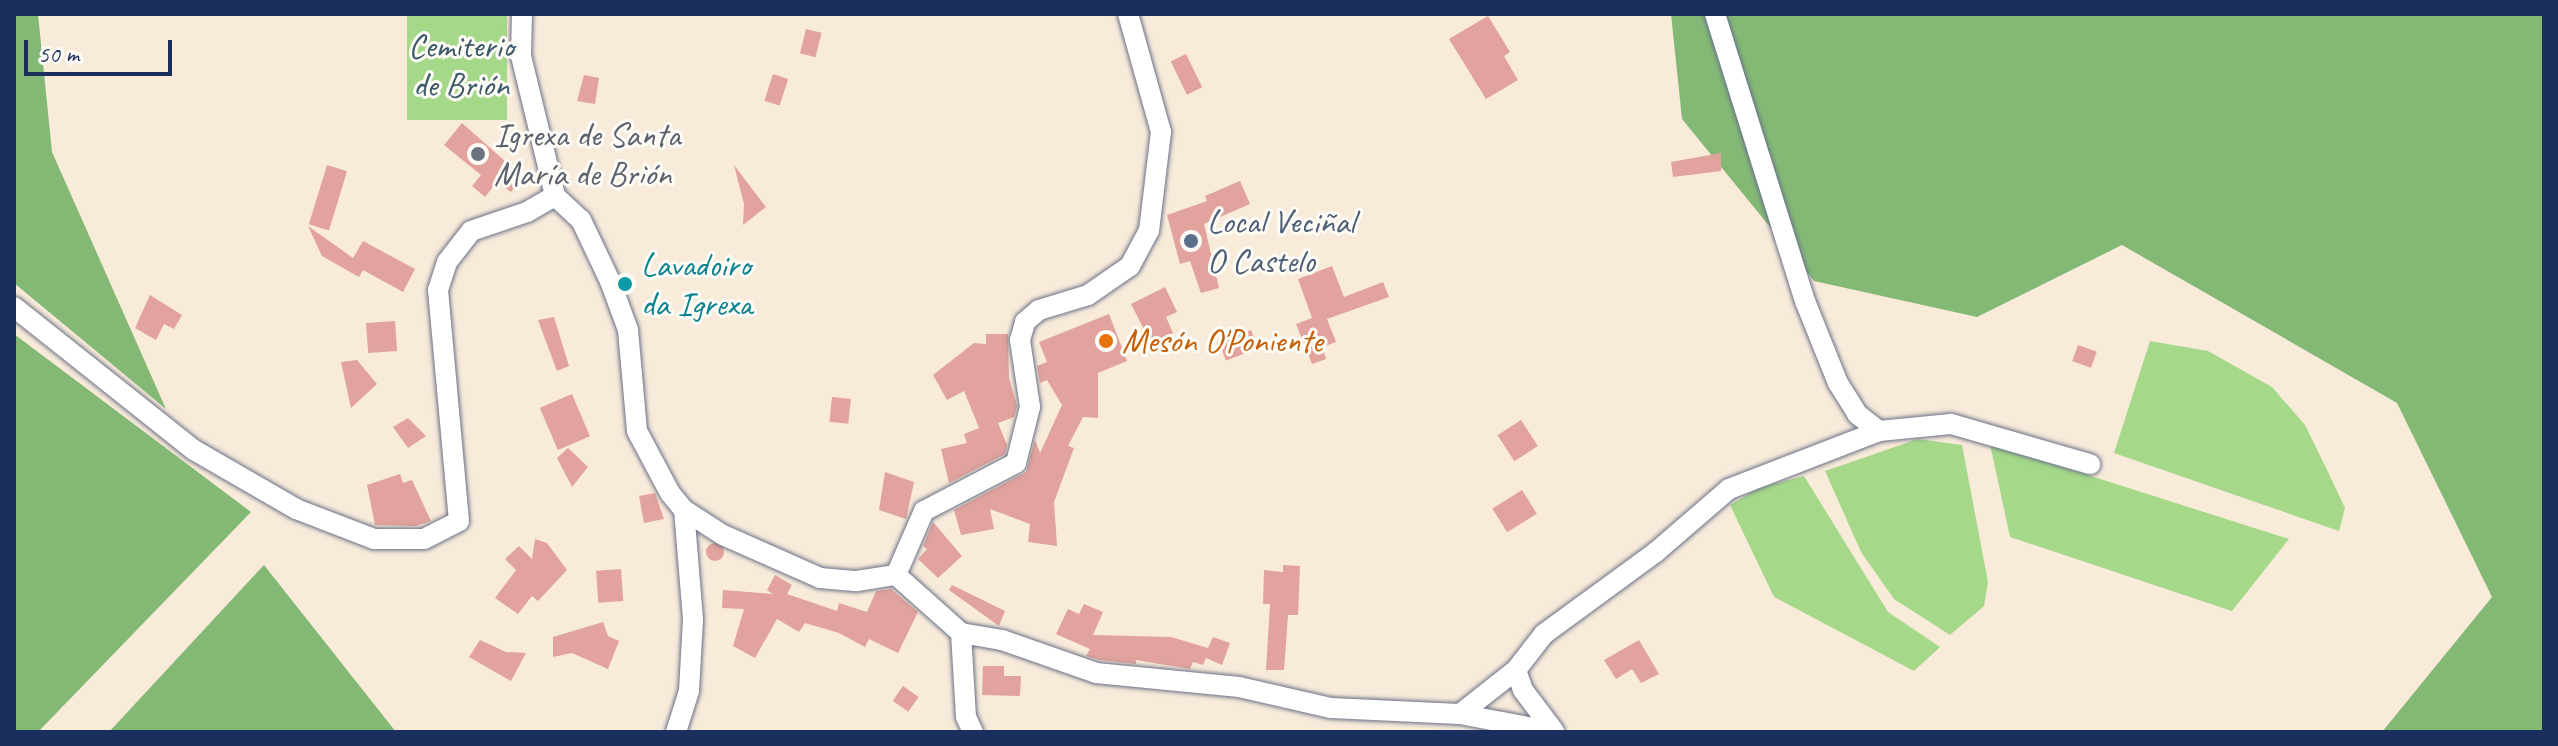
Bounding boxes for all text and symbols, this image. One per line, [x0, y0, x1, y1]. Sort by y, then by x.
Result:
scale bar [28, 24, 176, 74]
park label: Cemiterio de Brión [408, 25, 514, 104]
text: 50 m [38, 39, 79, 69]
place label: Igrexa de Santa María de Brión [494, 114, 680, 194]
marker: Igrexa de Santa María de Brión [469, 145, 487, 163]
place label: Local Veciñal O Castelo [1207, 201, 1354, 280]
marker: Local Veciñal O Castelo [1182, 232, 1200, 250]
place label: Lavadoiro da Igrexa [641, 244, 751, 324]
marker: Lavadoiro da Igrexa [616, 275, 634, 293]
place label: Mesón O'Poniente [1122, 321, 1323, 361]
marker: Mesón O'Poniente [1097, 332, 1115, 350]

